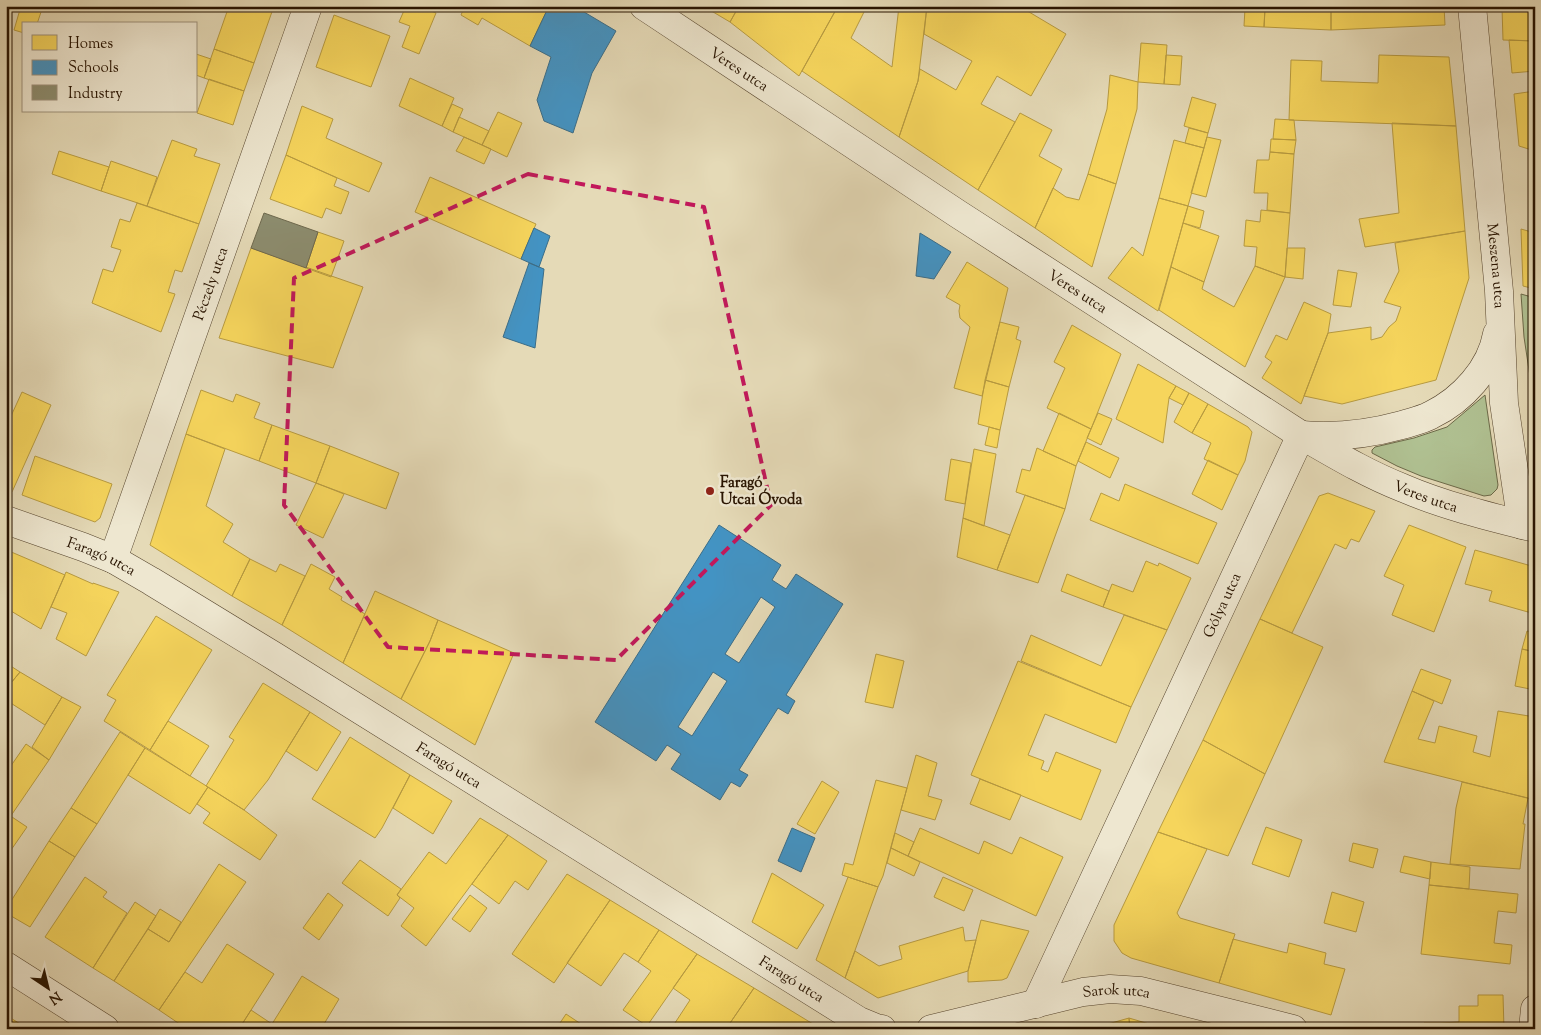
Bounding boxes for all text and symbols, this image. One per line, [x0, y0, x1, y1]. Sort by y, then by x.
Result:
legend [22, 22, 198, 112]
text: Homes [68, 34, 113, 55]
street label: Veres utca [705, 43, 772, 97]
text: Schools [68, 58, 119, 79]
text: Industry [68, 84, 123, 105]
street label: Meszena utca [1481, 222, 1509, 309]
street label: Péczely utca [189, 245, 234, 324]
street label: Veres utca [1043, 265, 1111, 319]
place label: Faragó Utcai Óvoda [720, 473, 802, 511]
street label: Veres utca [1390, 476, 1460, 519]
marker: Faragó Utcai Óvoda [704, 485, 716, 497]
street label: Faragó utca [64, 533, 139, 582]
street label: Gólya utca [1199, 570, 1247, 642]
street label: Faragó utca [411, 738, 485, 795]
street label: Faragó utca [754, 952, 828, 1009]
north arrow [22, 962, 72, 1012]
street label: Sarok utca [1081, 980, 1152, 1005]
text: N [44, 986, 65, 1008]

